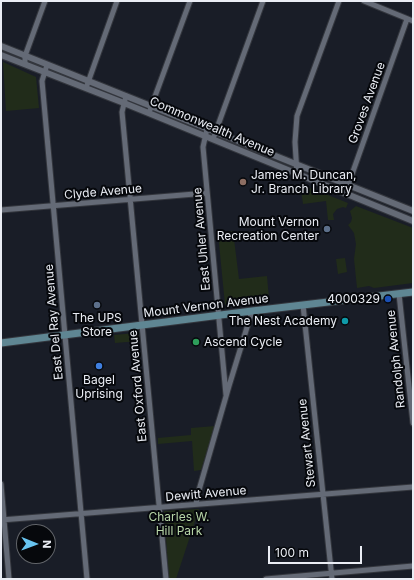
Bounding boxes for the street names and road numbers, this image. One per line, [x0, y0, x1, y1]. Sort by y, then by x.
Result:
street label: Groves Avenue [346, 60, 388, 146]
street label: Commonwealth Avenue [147, 94, 277, 160]
street label: Clyde Avenue [63, 181, 143, 203]
street label: East Uhler Avenue [190, 187, 214, 291]
street label: East Del Ray Avenue [42, 264, 66, 380]
street label: Mount Vernon Avenue [143, 291, 269, 321]
street label: Randolph Avenue [384, 309, 408, 409]
street label: East Oxford Avenue [126, 330, 150, 442]
street label: Stewart Avenue [295, 398, 319, 488]
street label: Dewitt Avenue [165, 483, 247, 505]

